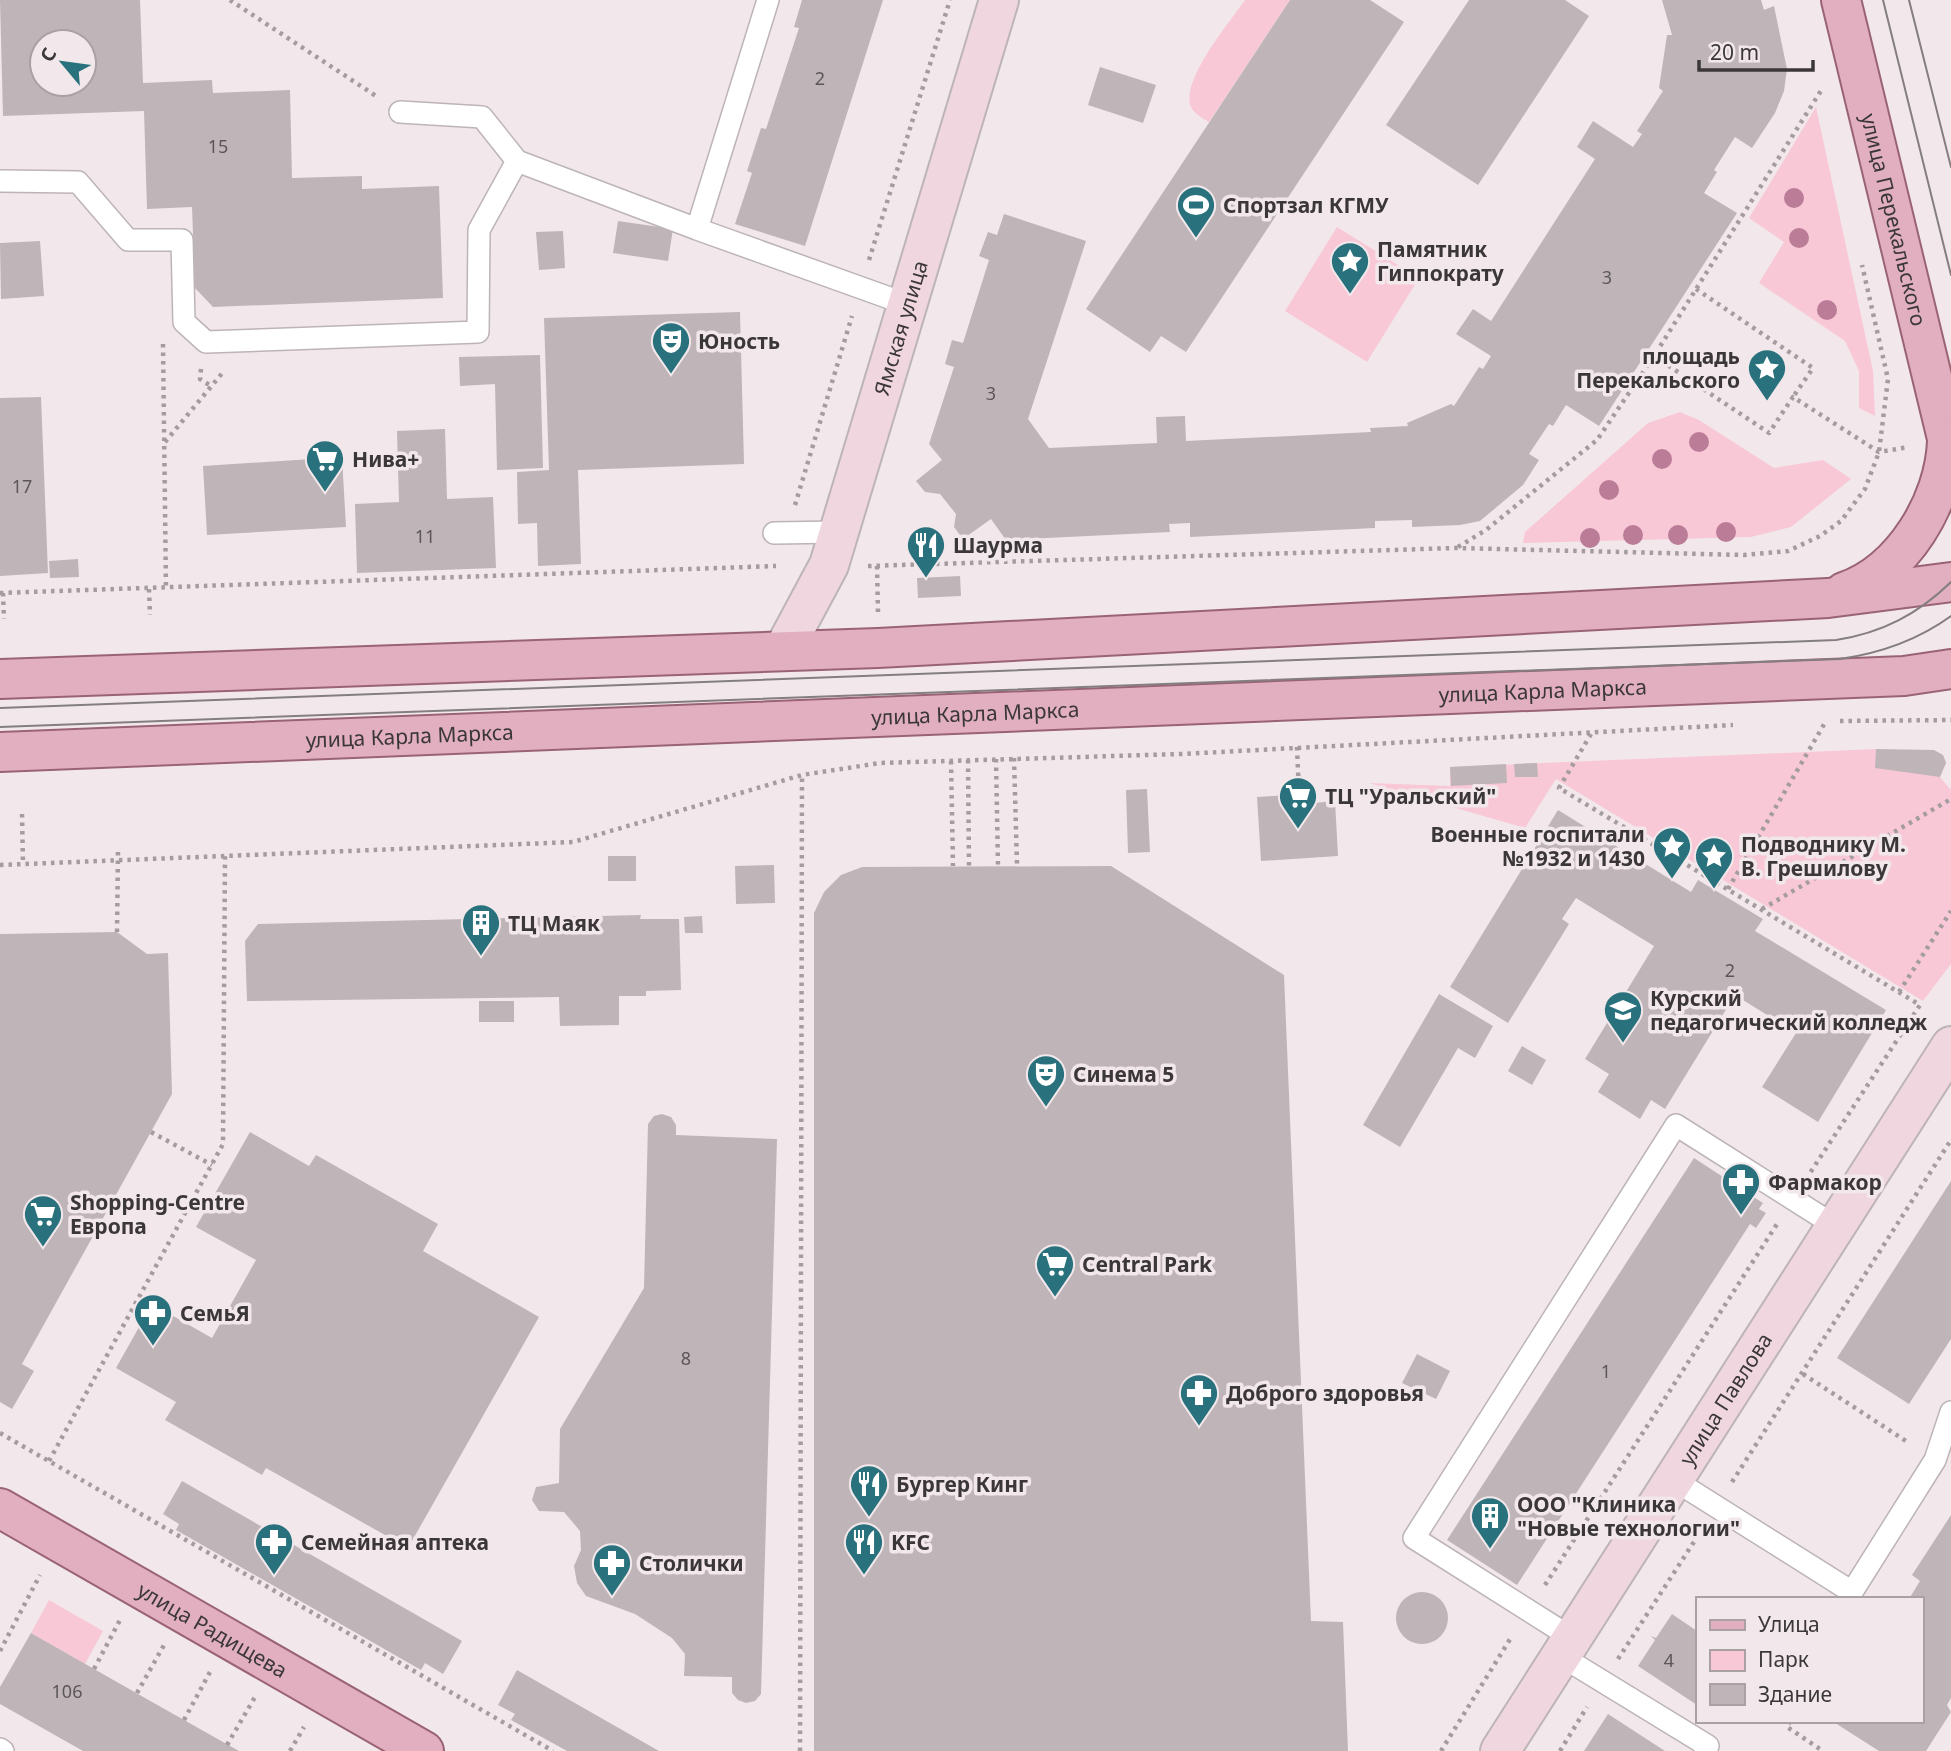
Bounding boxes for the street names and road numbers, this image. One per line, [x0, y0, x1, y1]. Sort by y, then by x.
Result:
street label: улица Перекальского [1855, 111, 1933, 329]
street label: Ямская улица [867, 257, 934, 399]
street label: улица Карла Маркса [1438, 672, 1647, 709]
street label: улица Карла Маркса [871, 695, 1080, 731]
street label: улица Карла Маркса [305, 718, 514, 754]
street label: улица Павлова [1672, 1327, 1778, 1471]
street label: улица Радищева [132, 1576, 293, 1684]

